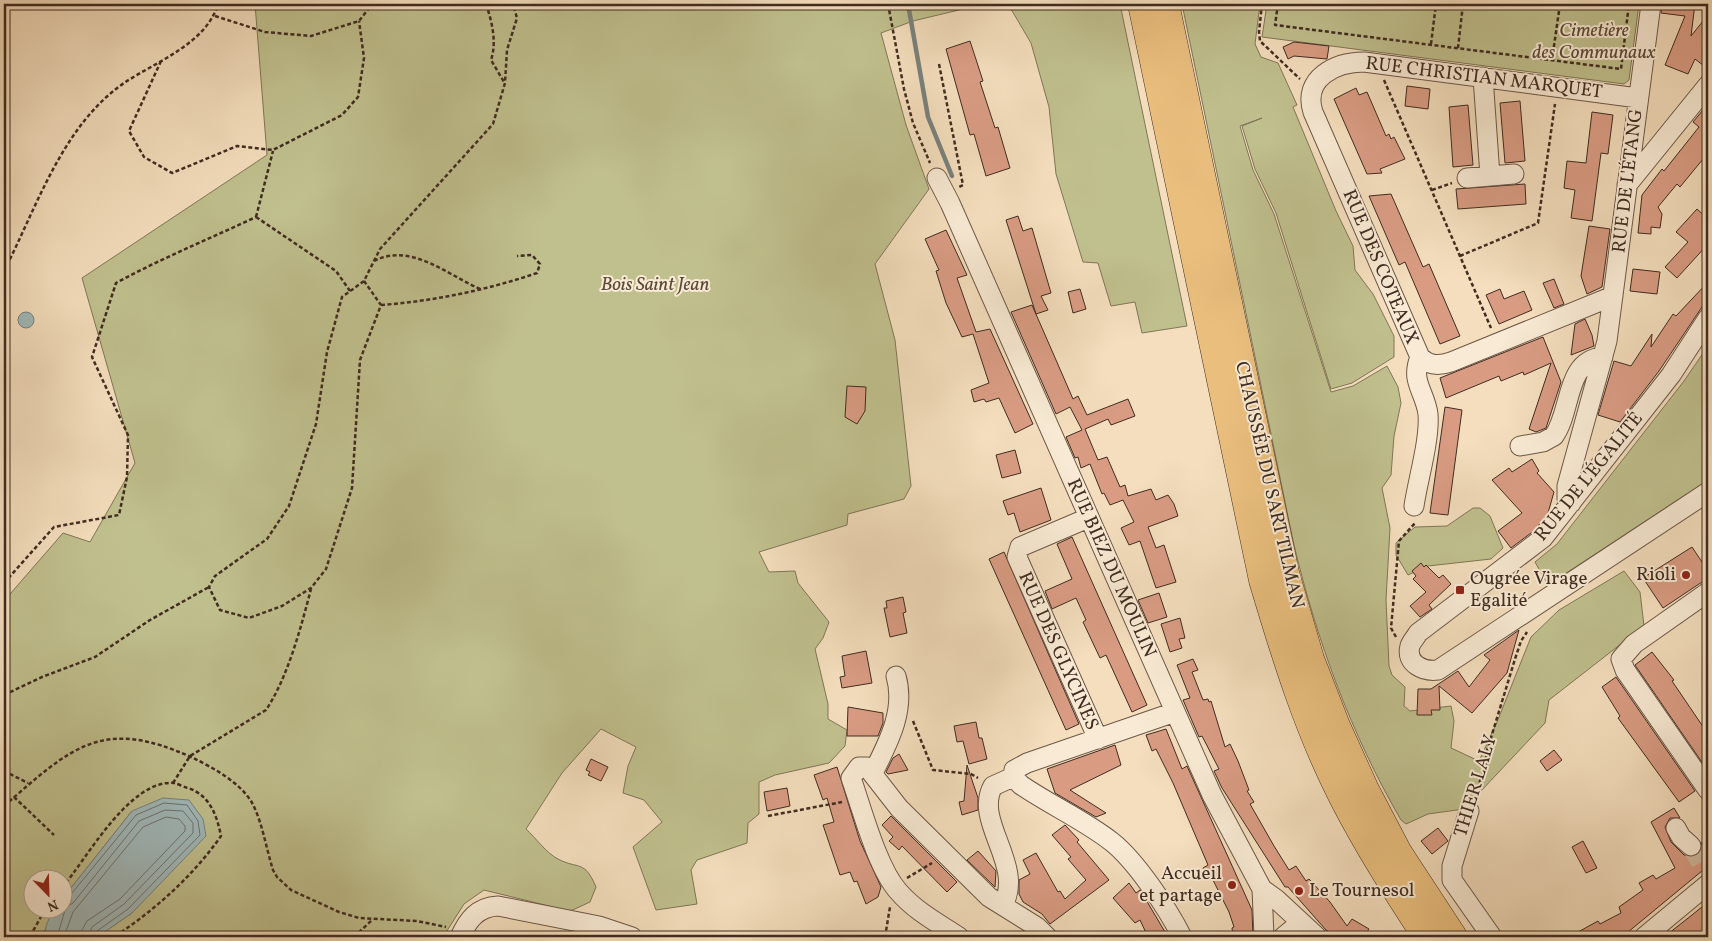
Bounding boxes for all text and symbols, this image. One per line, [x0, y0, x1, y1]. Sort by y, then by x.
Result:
park label: Cimetière des Communaux [1532, 18, 1656, 66]
street label: RUE CHRISTIAN MARQUET [1364, 51, 1604, 105]
street label: RUE DE L'ÉTANG [1606, 108, 1650, 254]
street label: RUE DES COTEAUX [1336, 185, 1424, 349]
park label: Bois Saint Jean [601, 272, 709, 298]
street label: CHAUSSÉE DU SART TILMAN [1228, 359, 1310, 611]
street label: RUE DE L'ÉGALITÉ [1529, 407, 1649, 547]
street label: RUE BIEZ DU MOULIN [1060, 474, 1162, 662]
place label: Rioli [1636, 562, 1676, 588]
place label: Ougrée Virage Egalité [1470, 566, 1587, 614]
street label: RUE DES GLYCINES [1011, 568, 1105, 734]
marker: Rioli [1680, 569, 1692, 581]
marker: Ougrée Virage Egalité [1454, 584, 1466, 596]
street label: THIER LALY [1448, 732, 1504, 840]
place label: Accueil et partage [1139, 861, 1222, 909]
north arrow [22, 868, 72, 918]
place label: Le Tournesol [1309, 878, 1415, 904]
marker: Accueil et partage [1226, 879, 1238, 891]
marker: Le Tournesol [1293, 885, 1305, 897]
text: N [44, 894, 61, 915]

